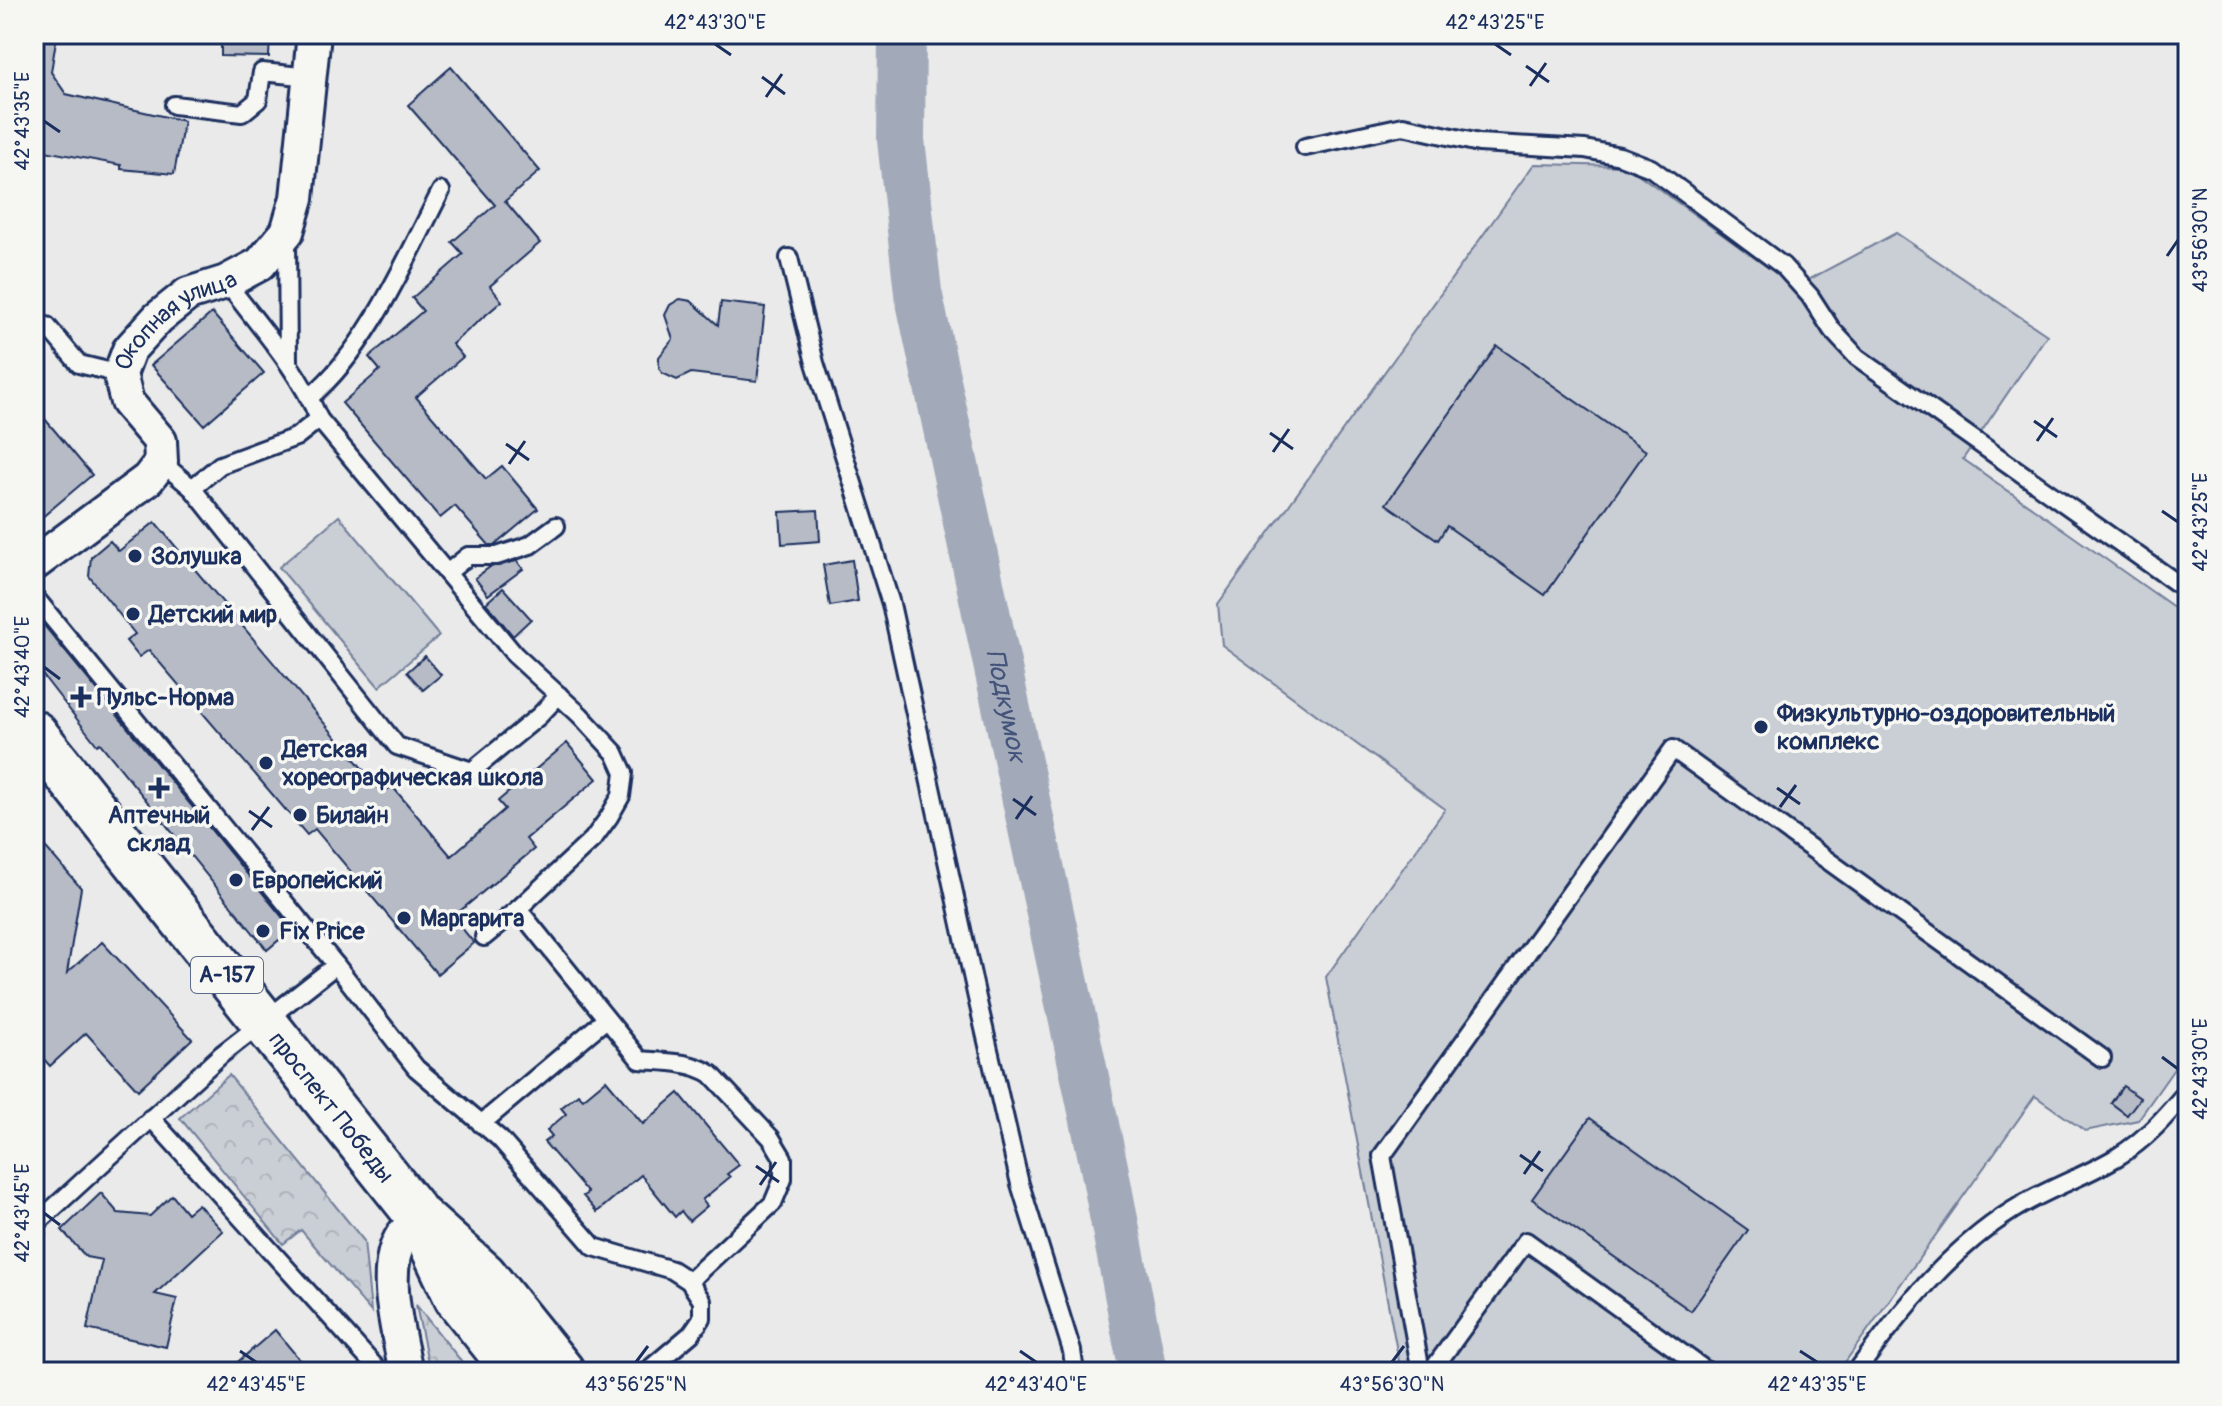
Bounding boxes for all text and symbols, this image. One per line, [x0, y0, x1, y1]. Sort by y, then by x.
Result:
text: 42°43'30"E [664, 10, 766, 35]
text: 42°43'25"E [1446, 10, 1544, 35]
text: 42°43'35"E [10, 72, 35, 170]
text: 43°56'30"N [2188, 188, 2213, 292]
street label: Окопная улица [108, 264, 242, 374]
text: 42°43'25"E [2188, 473, 2213, 571]
place label: Золушка [151, 542, 242, 571]
marker: Золушка [126, 547, 144, 565]
place label: Детский мир [147, 600, 277, 629]
marker: Детский мир [124, 605, 142, 623]
text: 42°43'40"E [10, 616, 35, 718]
water label: Подкумок [978, 647, 1034, 768]
place label: Пульс-Норма [97, 683, 234, 712]
marker: Пульс-Норма [72, 688, 90, 706]
place label: Физкультурно-оздоровительный комплекс [1776, 699, 2115, 756]
marker: Физкультурно-оздоровительный комплекс [1752, 718, 1770, 736]
place label: Детская хореографическая школа [280, 735, 543, 792]
marker: Детская хореографическая школа [257, 754, 275, 772]
marker: Аптечный склад [150, 779, 168, 797]
place label: Аптечный склад [108, 801, 210, 858]
place label: Билайн [316, 801, 388, 830]
marker: Билайн [291, 806, 309, 824]
place label: Европейский [252, 866, 383, 895]
marker: Европейский [227, 871, 245, 889]
place label: Маргарита [420, 904, 524, 933]
marker: Маргарита [395, 909, 413, 927]
place label: Fix Price [279, 917, 366, 946]
marker: Fix Price [254, 922, 272, 940]
road number: А-157 [191, 957, 263, 993]
text: 42°43'30"E [2188, 1018, 2213, 1120]
street label: проспект Победы [263, 1026, 401, 1189]
text: 42°43'45"E [10, 1163, 35, 1263]
text: 42°43'45"E [206, 1372, 306, 1397]
text: 43°56'25"N [585, 1372, 687, 1397]
text: 42°43'40"E [985, 1372, 1087, 1397]
text: 43°56'30"N [1340, 1372, 1444, 1397]
text: 42°43'35"E [1768, 1372, 1866, 1397]

